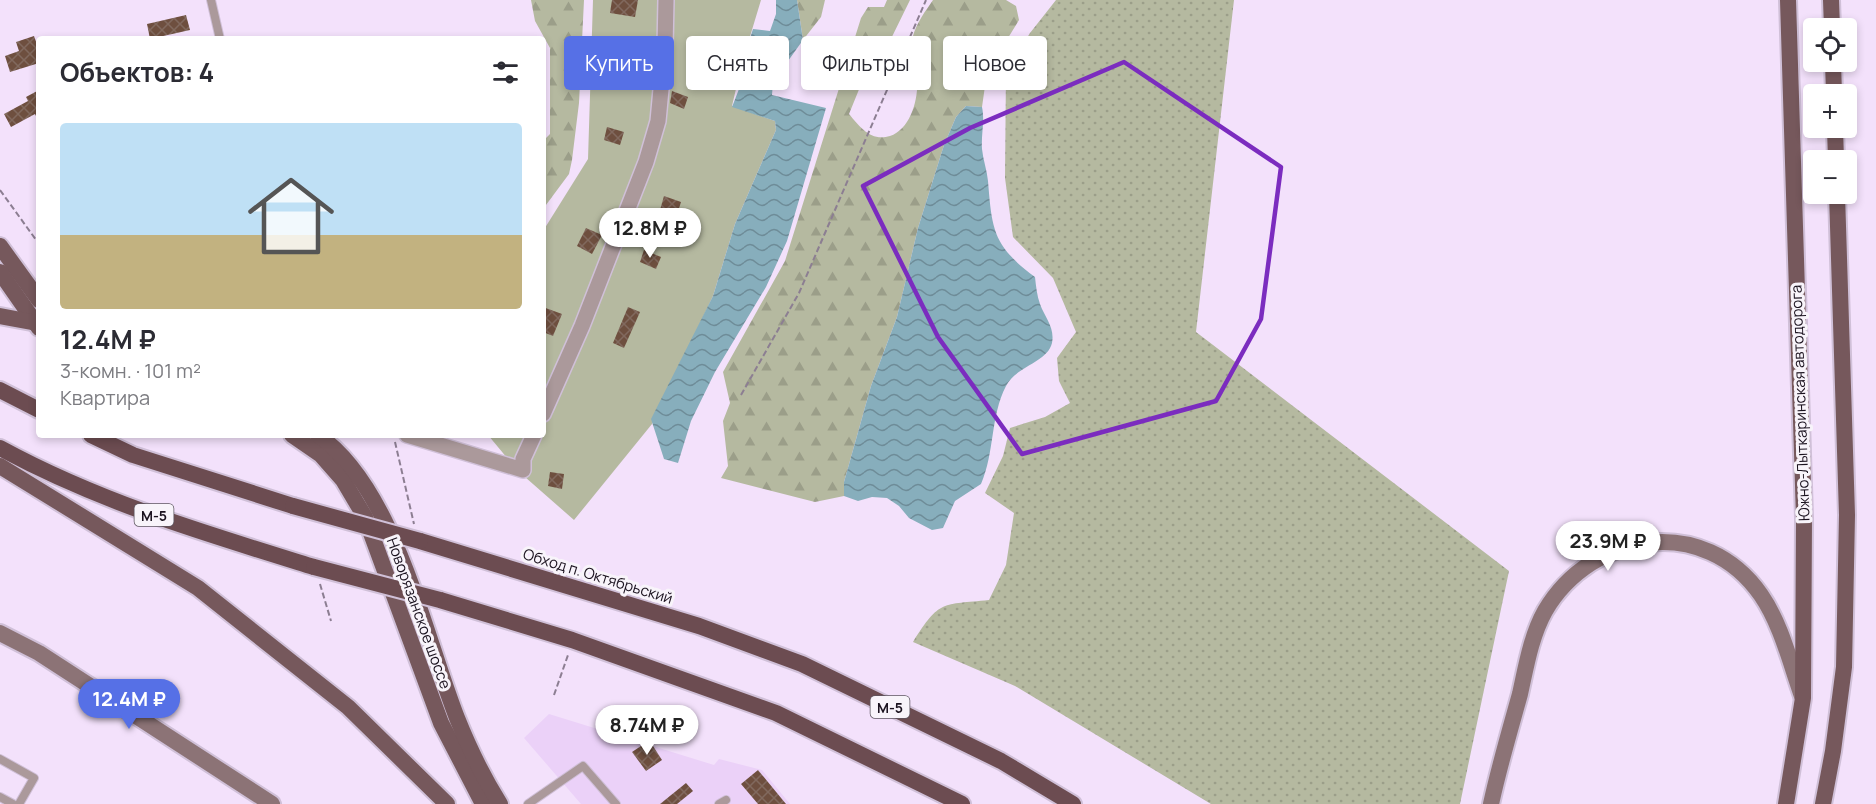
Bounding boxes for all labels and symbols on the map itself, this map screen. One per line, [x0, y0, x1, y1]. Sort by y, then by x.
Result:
pin: 12.8M ₽ [595, 208, 705, 259]
street label: Южно-Лыткаринская автодорога [1785, 284, 1815, 522]
road number: М-5 [134, 504, 174, 526]
pin: 23.9M ₽ [1553, 521, 1663, 572]
street label: Новорязанское шоссе [382, 534, 456, 692]
street label: Обход п. Октябрьский [521, 543, 675, 609]
pin: 12.4M ₽ [74, 679, 184, 730]
road number: М-5 [870, 696, 910, 718]
pin: 8.74M ₽ [592, 705, 702, 756]

